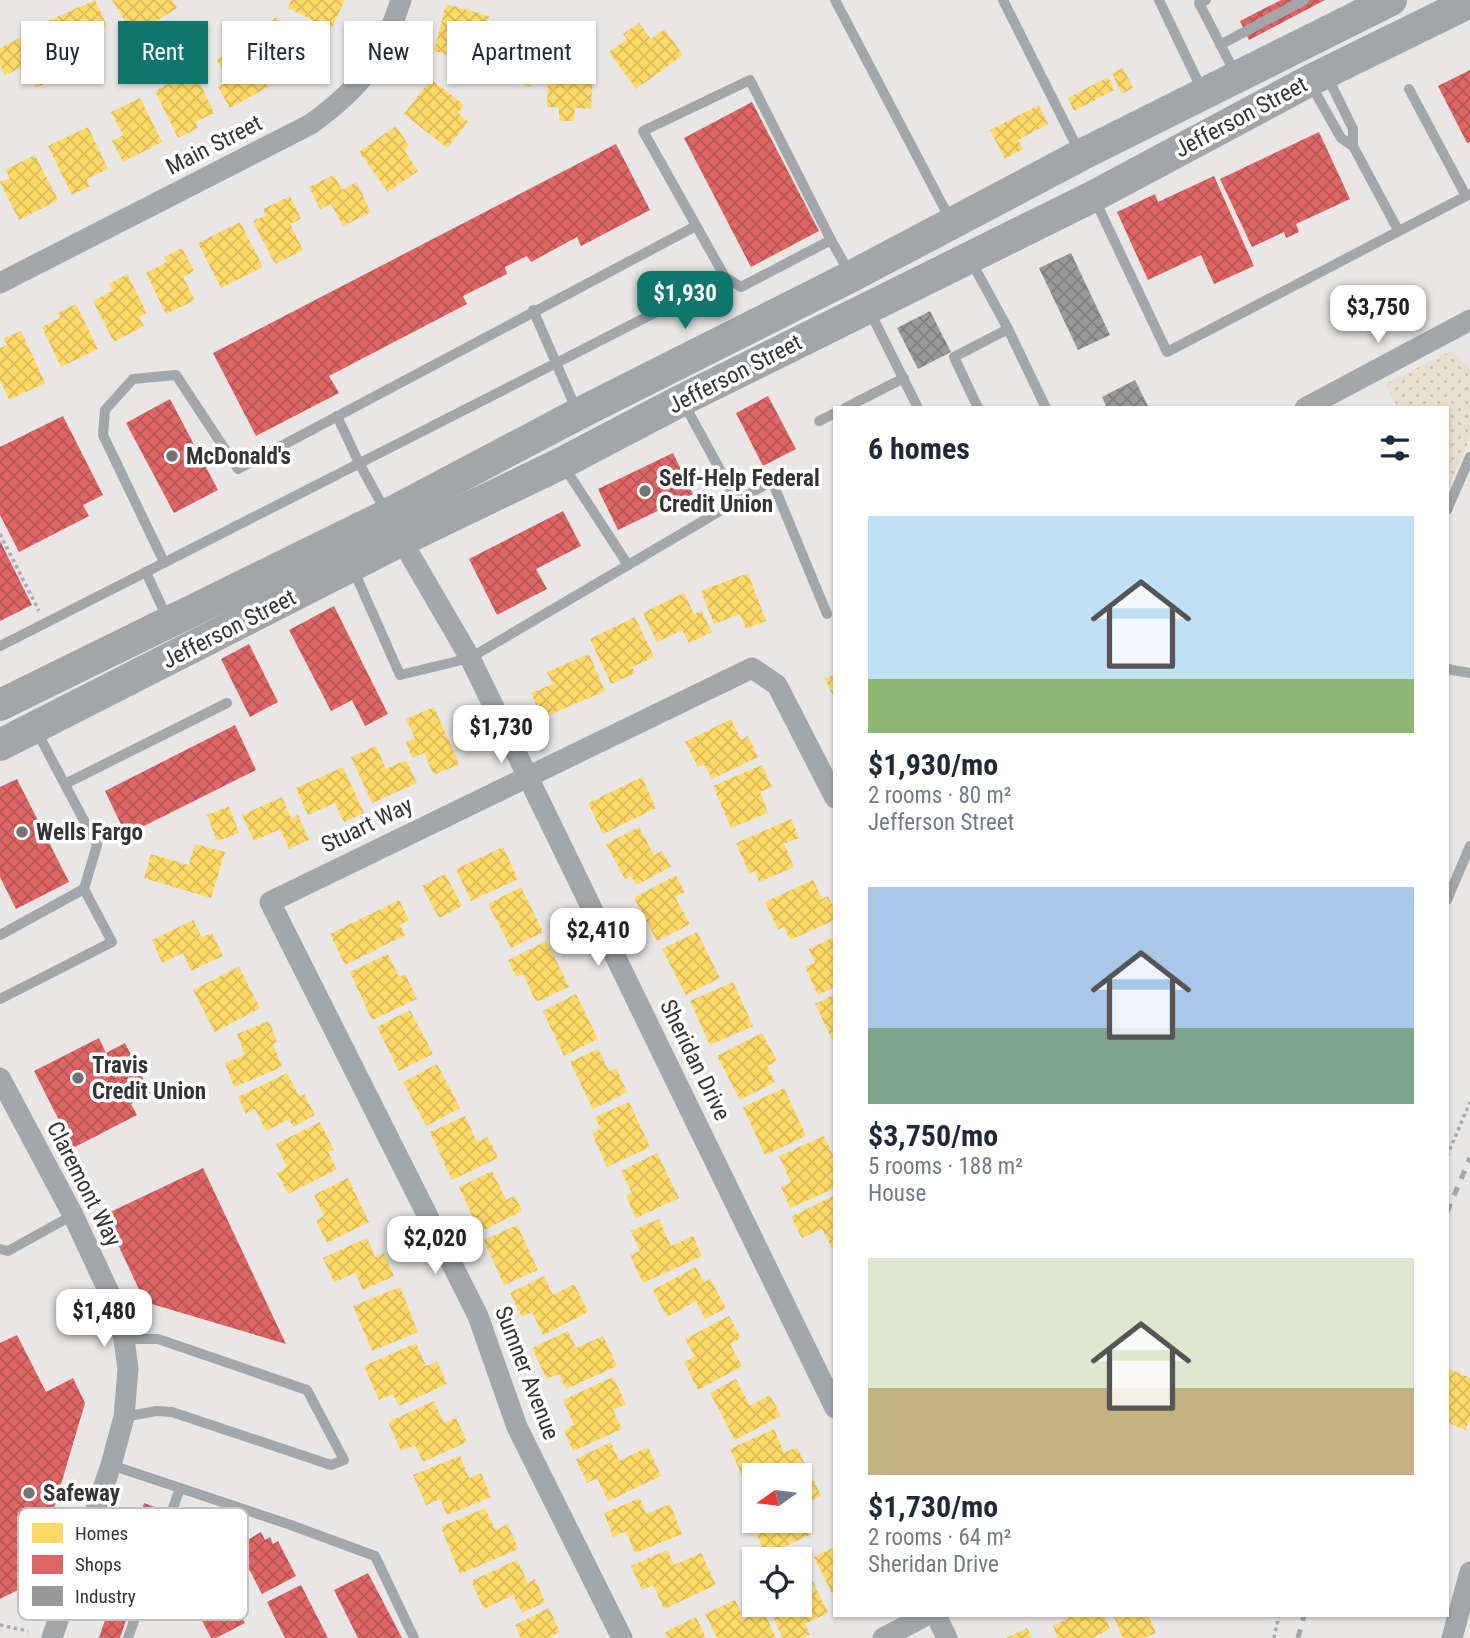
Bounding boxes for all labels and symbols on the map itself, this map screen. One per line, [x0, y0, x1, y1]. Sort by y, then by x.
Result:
street label: Jefferson Street [1170, 71, 1312, 163]
street label: Main Street [162, 109, 266, 181]
pin: $1,930 [628, 272, 742, 331]
pin: $3,750 [1321, 286, 1435, 345]
street label: Jefferson Street [664, 329, 806, 419]
place label: McDonald's [186, 443, 291, 470]
marker: McDonald's [164, 448, 180, 464]
place label: Self-Help Federal Credit Union [659, 465, 820, 518]
marker: Self-Help Federal Credit Union [637, 483, 653, 499]
street label: Jefferson Street [158, 584, 300, 674]
pin: $1,730 [444, 706, 558, 765]
street label: Stuart Way [317, 791, 417, 859]
place label: Wells Fargo [36, 819, 143, 846]
marker: Wells Fargo [14, 824, 30, 840]
pin: $2,410 [541, 908, 655, 968]
street label: Sheridan Drive [654, 995, 736, 1125]
place label: Travis Credit Union [92, 1052, 206, 1105]
marker: Travis Credit Union [70, 1070, 86, 1086]
street label: Claremont Way [41, 1117, 127, 1251]
pin: $2,020 [378, 1216, 492, 1276]
pin: $1,480 [47, 1290, 161, 1349]
street label: Sumner Avenue [489, 1302, 565, 1444]
north arrow [742, 1463, 812, 1533]
place label: Safeway [43, 1480, 121, 1507]
marker: Safeway [21, 1485, 37, 1501]
legend [18, 1508, 248, 1620]
text: Homes [75, 1522, 128, 1545]
text: Shops [75, 1553, 122, 1576]
text: Industry [75, 1585, 136, 1608]

